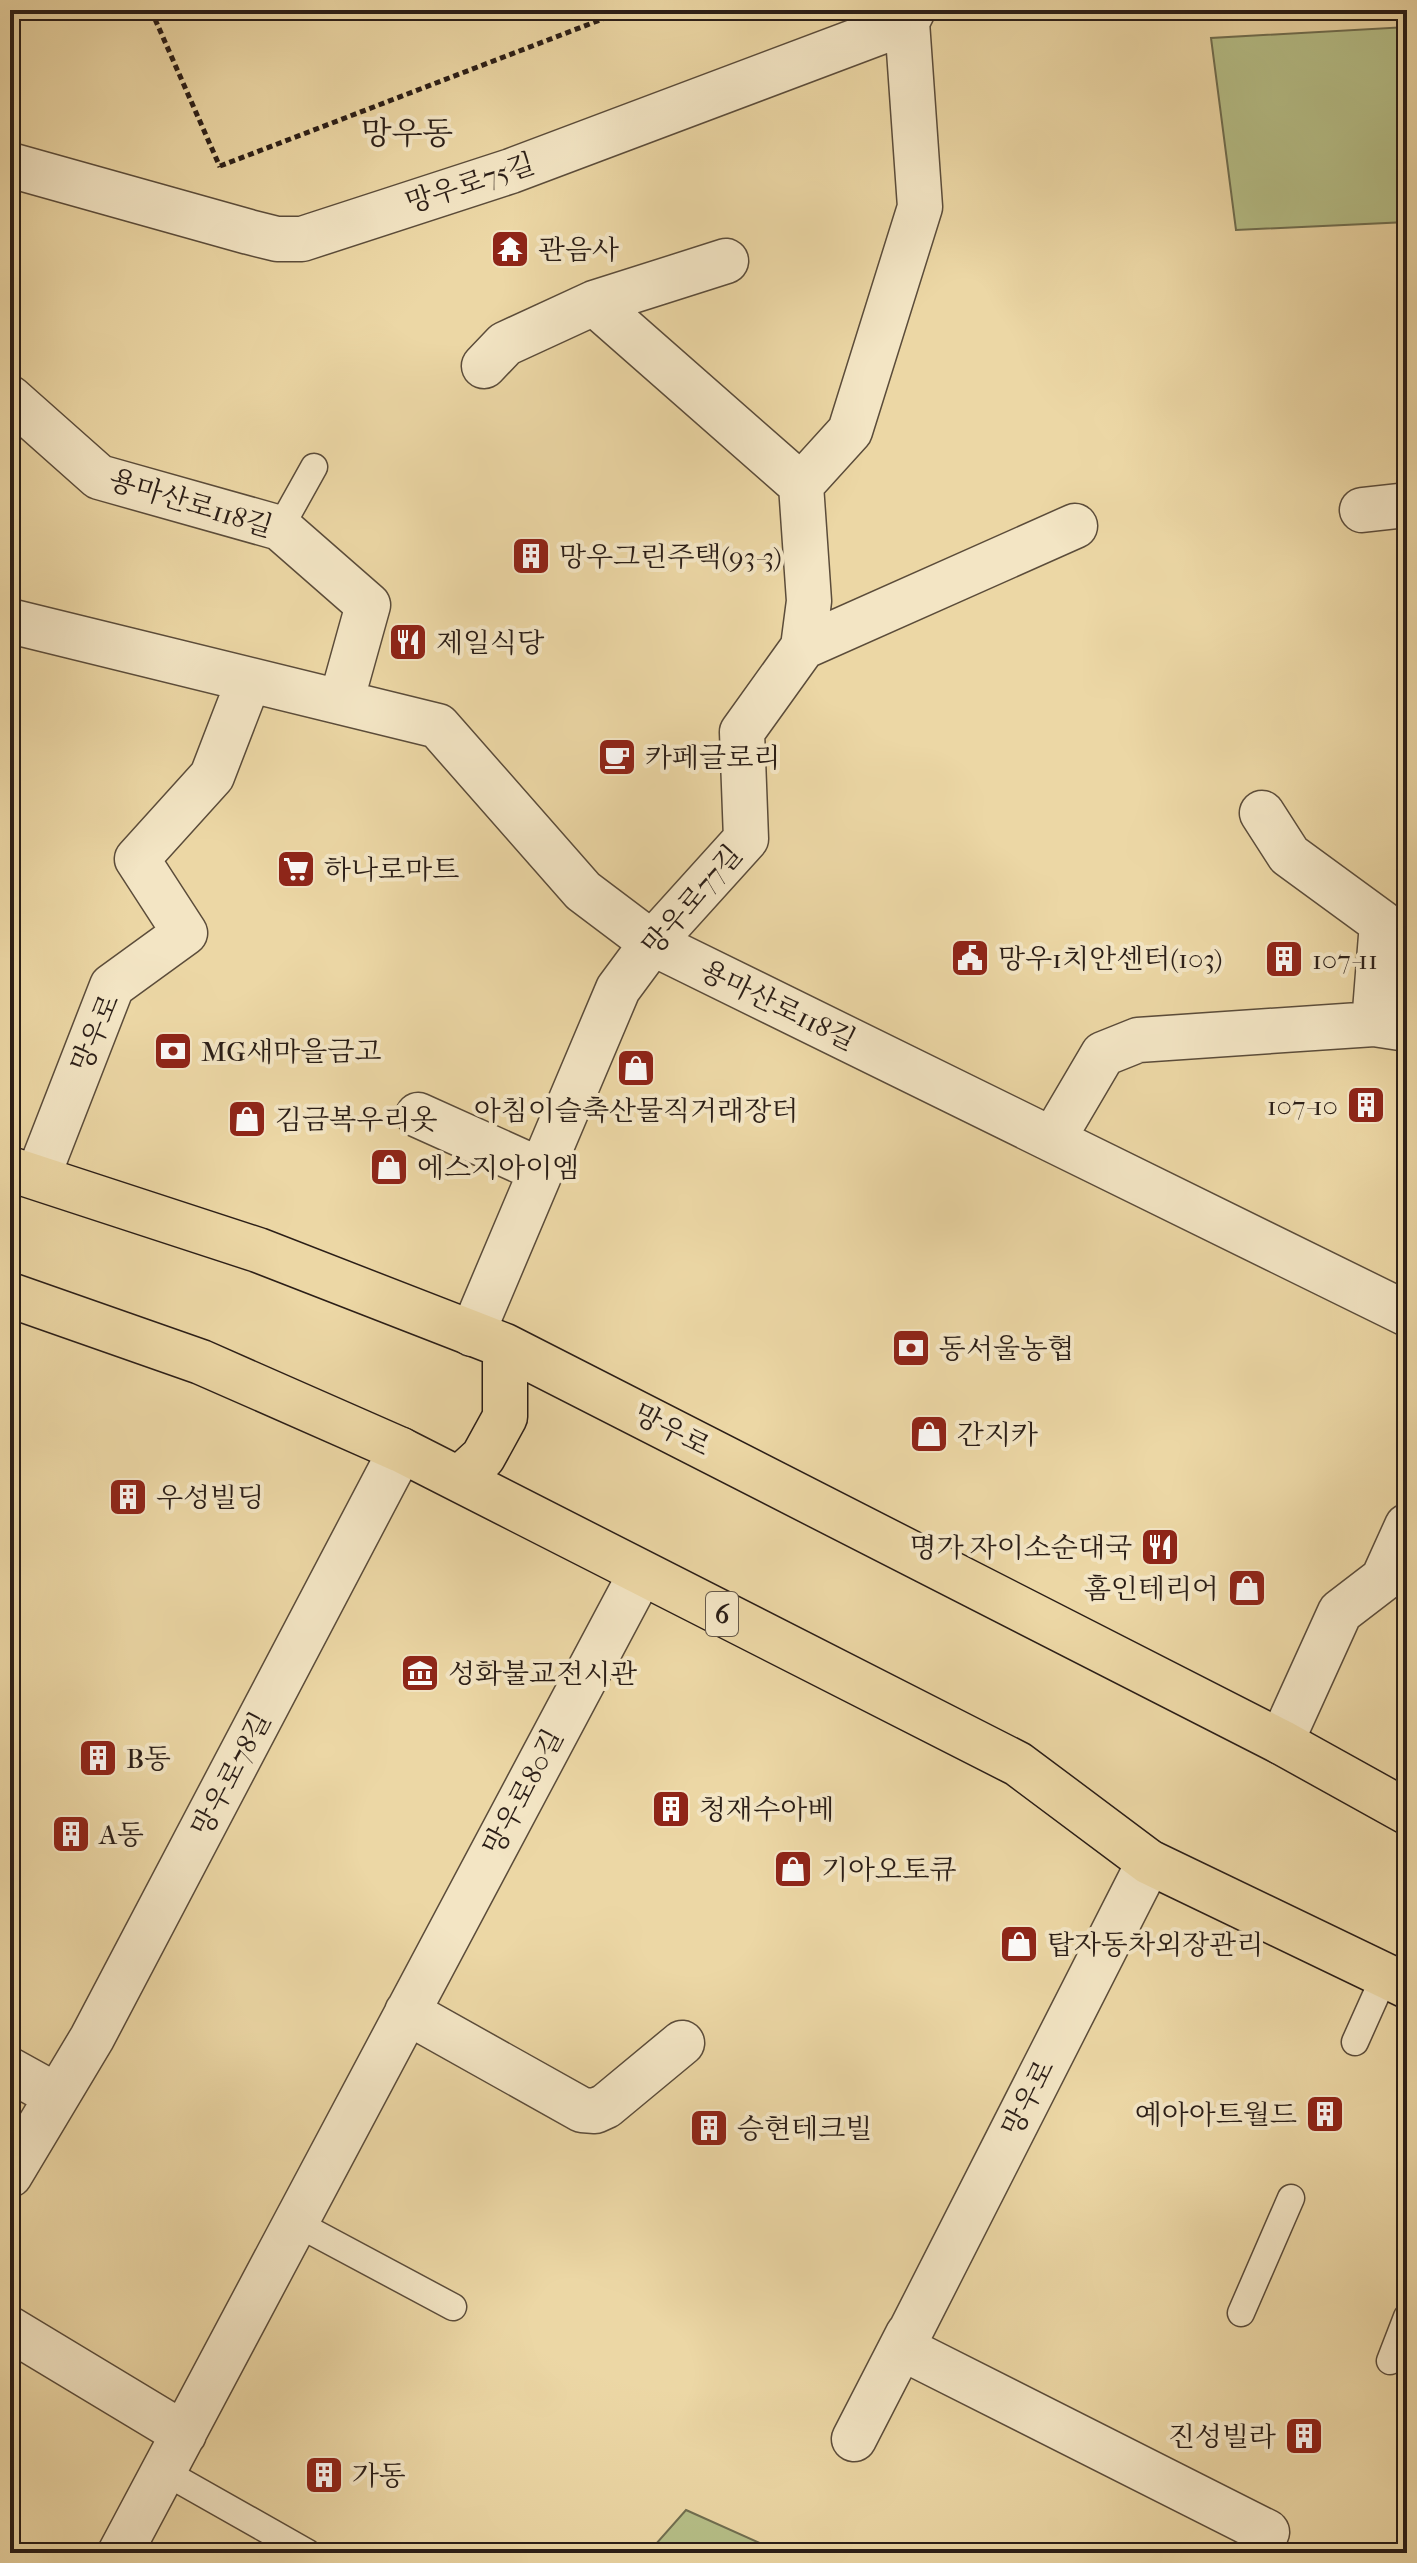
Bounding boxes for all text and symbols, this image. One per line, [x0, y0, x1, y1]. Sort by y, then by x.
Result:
district label: 망우동 [361, 115, 453, 152]
street label: 망우로75길 [401, 147, 539, 219]
temple icon: 관음사 [489, 228, 531, 270]
place label: 관음사 [538, 233, 619, 266]
street label: 용마산로118길 [105, 462, 277, 544]
building icon: 망우그린주택(93-3) [510, 535, 552, 577]
place label: 망우그린주택(93-3) [559, 540, 782, 573]
restaurant icon: 제일식당 [387, 621, 429, 663]
place label: 제일식당 [436, 626, 544, 659]
cafe icon: 카페글로리 [596, 736, 638, 778]
place label: 카페글로리 [645, 741, 780, 774]
street label: 망우로77길 [635, 838, 749, 962]
supermarket icon: 하나로마트 [275, 848, 317, 890]
place label: 하나로마트 [324, 853, 459, 886]
public building icon: 망우1치안센터(103) [949, 937, 991, 979]
building icon: 107-11 [1263, 938, 1305, 980]
place label: 망우1치안센터(103) [998, 942, 1223, 975]
place label: 107-11 [1312, 943, 1378, 976]
street label: 용마산로118길 [695, 953, 861, 1057]
street label: 망우로 [64, 989, 126, 1077]
bank icon: MG새마을금고 [152, 1030, 194, 1072]
place label: MG새마을금고 [201, 1035, 381, 1068]
shop icon: 아침이슬축산물직거래장터 [615, 1047, 657, 1089]
building icon: 107-10 [1345, 1084, 1387, 1126]
place label: 107-10 [1267, 1089, 1338, 1122]
place label: 아침이슬축산물직거래장터 [474, 1094, 798, 1127]
shop icon: 김금복우리옷 [226, 1098, 268, 1140]
place label: 김금복우리옷 [275, 1103, 437, 1136]
shop icon: 에스지아이엠 [368, 1146, 410, 1188]
place label: 에스지아이엠 [417, 1151, 579, 1184]
bank icon: 동서울농협 [890, 1327, 932, 1369]
place label: 동서울농협 [939, 1332, 1074, 1365]
street label: 망우로 [628, 1397, 716, 1463]
shop icon: 간지카 [908, 1413, 950, 1455]
place label: 간지카 [957, 1418, 1038, 1451]
building icon: 우성빌딩 [107, 1476, 149, 1518]
place label: 우성빌딩 [156, 1481, 264, 1514]
restaurant icon: 명가 자이소순대국 [1139, 1526, 1181, 1568]
place label: 명가 자이소순대국 [910, 1531, 1132, 1564]
shop icon: 홈인테리어 [1226, 1567, 1268, 1609]
place label: 홈인테리어 [1084, 1572, 1219, 1605]
road number: 6 [706, 1592, 738, 1636]
museum icon: 성화불교전시관 [399, 1652, 441, 1694]
place label: 성화불교전시관 [448, 1657, 637, 1690]
street label: 망우로78길 [185, 1706, 277, 1842]
street label: 망우로80길 [476, 1723, 570, 1861]
building icon: B동 [77, 1737, 119, 1779]
place label: B동 [126, 1742, 171, 1775]
building icon: 청재수아베 [650, 1788, 692, 1830]
place label: 청재수아베 [699, 1793, 834, 1826]
building icon: A동 [50, 1813, 92, 1855]
place label: A동 [98, 1818, 144, 1851]
shop icon: 기아오토큐 [772, 1848, 814, 1890]
place label: 기아오토큐 [821, 1853, 956, 1886]
shop icon: 탑자동차외장관리 [998, 1923, 1040, 1965]
place label: 탑자동차외장관리 [1047, 1928, 1263, 1961]
street label: 망우로 [995, 2054, 1061, 2142]
building icon: 예아아트월드 [1304, 2093, 1346, 2135]
place label: 예아아트월드 [1135, 2098, 1297, 2131]
building icon: 승현테크빌 [688, 2107, 730, 2149]
place label: 승현테크빌 [737, 2112, 872, 2145]
building icon: 진성빌라 [1283, 2415, 1325, 2457]
place label: 진성빌라 [1168, 2420, 1276, 2453]
building icon: 가동 [303, 2454, 345, 2496]
place label: 가동 [352, 2459, 406, 2492]

